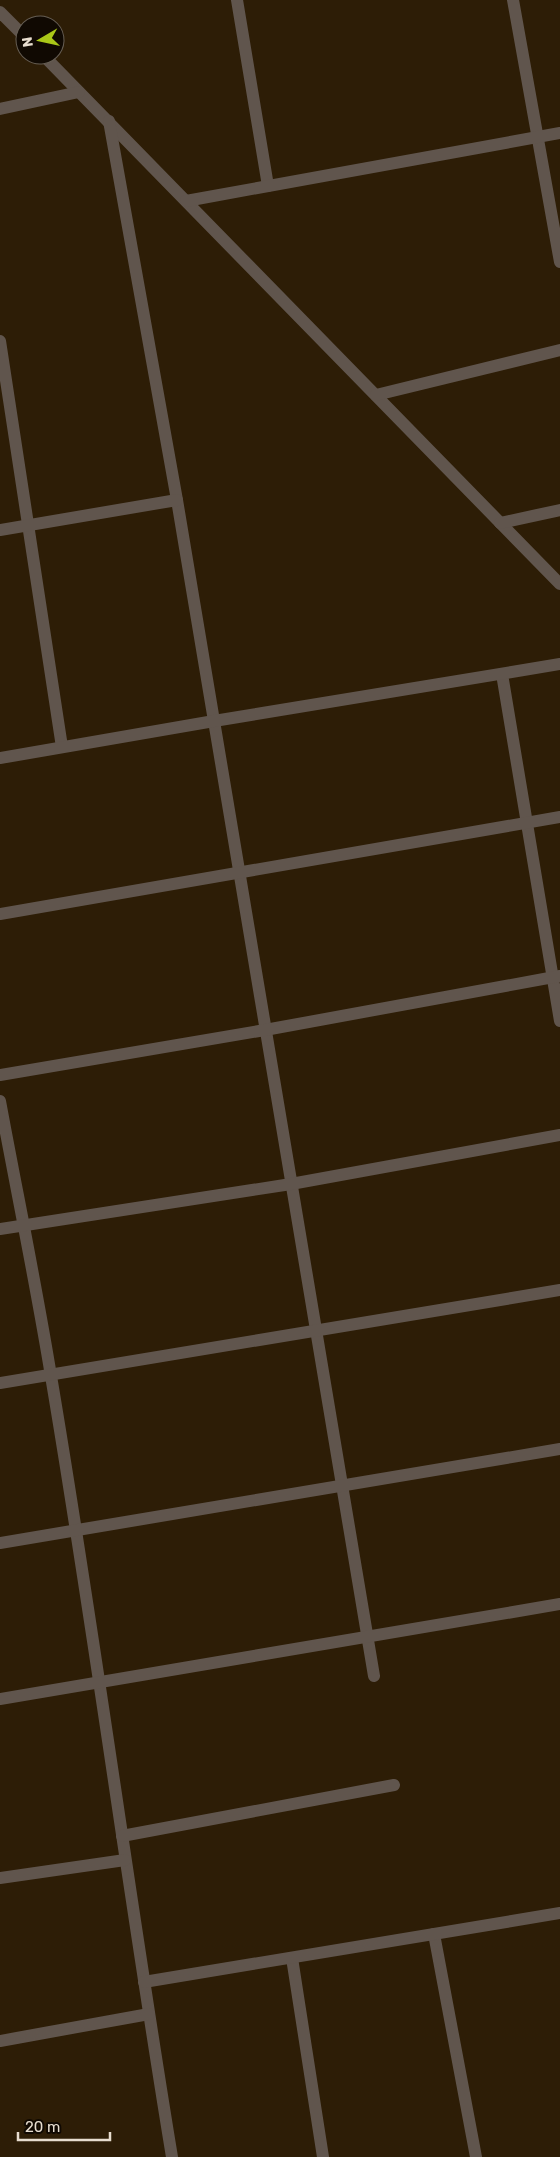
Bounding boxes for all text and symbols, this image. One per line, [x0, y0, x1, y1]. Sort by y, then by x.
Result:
north arrow [15, 15, 65, 65]
text: N [18, 36, 37, 48]
scale bar [18, 2110, 110, 2142]
text: 20 m [25, 2118, 60, 2136]

